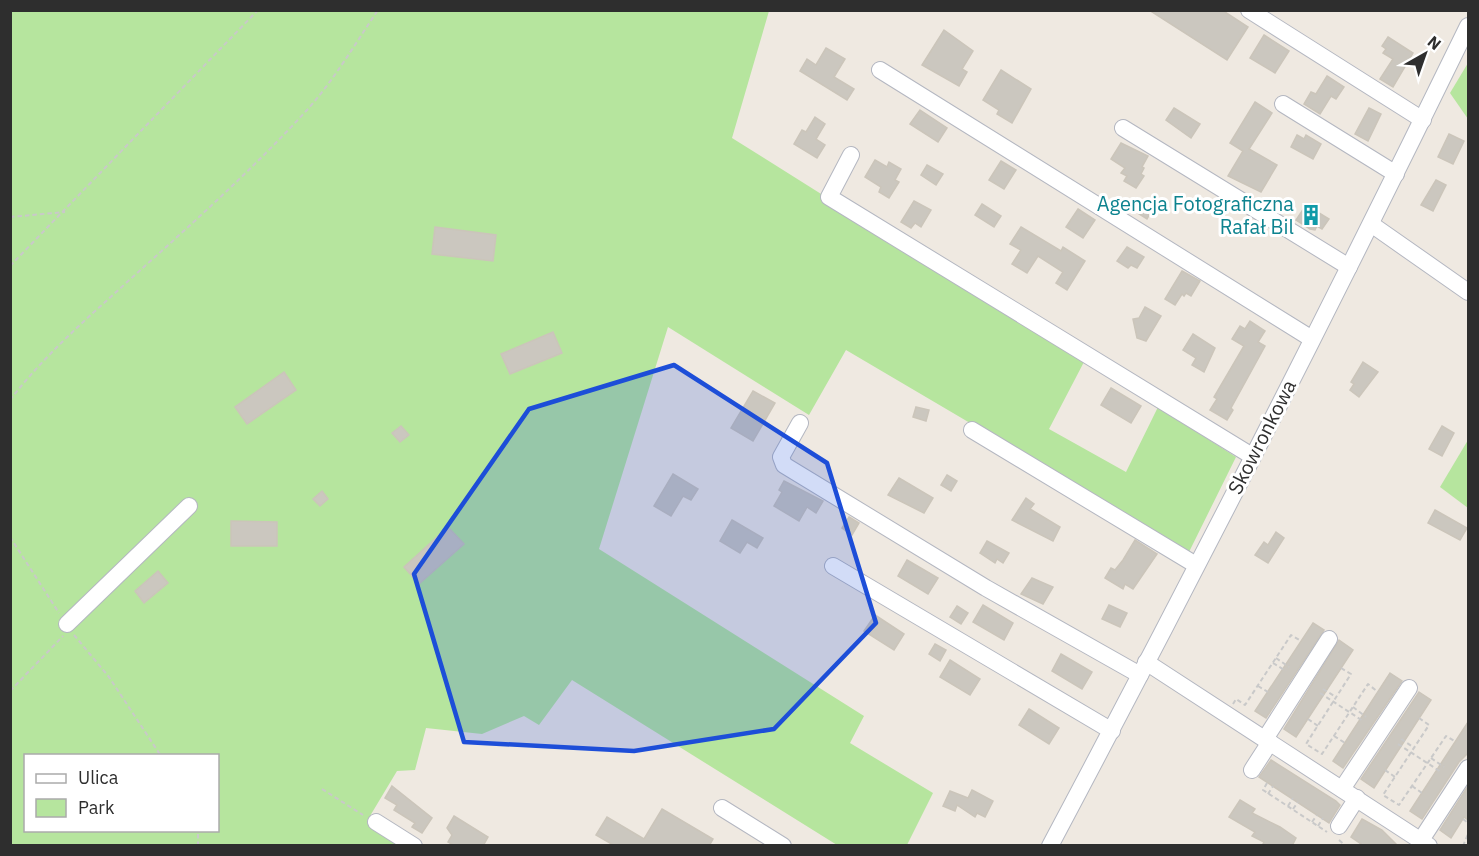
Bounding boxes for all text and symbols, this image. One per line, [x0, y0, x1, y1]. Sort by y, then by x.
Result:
north arrow [1395, 24, 1455, 84]
text: N [1424, 31, 1446, 54]
place label: Agencja Fotograficzna Rafał Bil [1097, 190, 1294, 240]
building icon: Agencja Fotograficzna Rafał Bil [1299, 203, 1323, 227]
street label: Skowronkowa [1221, 375, 1302, 499]
legend [24, 754, 219, 832]
text: Ulica [78, 766, 119, 789]
text: Park [78, 796, 115, 819]

